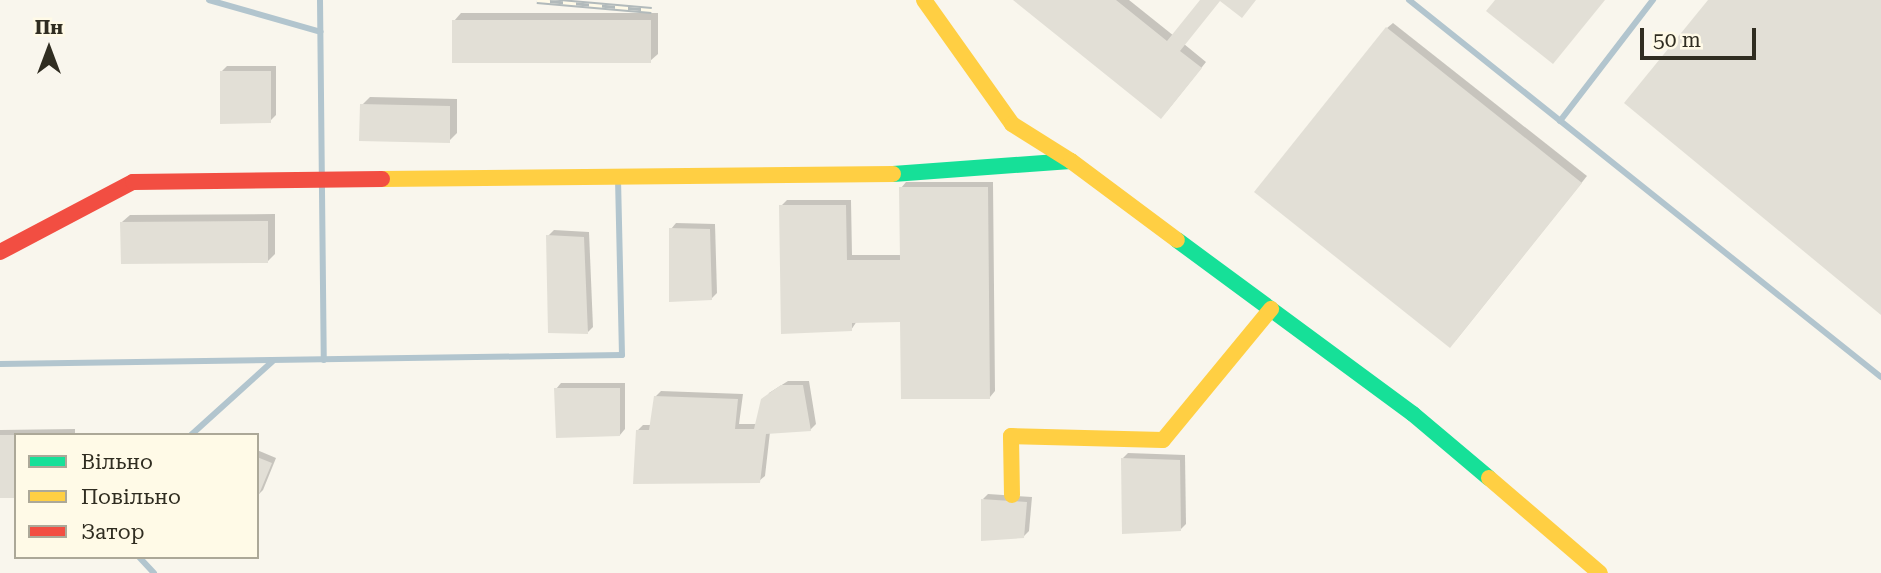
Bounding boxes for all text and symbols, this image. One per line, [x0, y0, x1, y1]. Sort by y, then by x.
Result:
north arrow [14, 14, 84, 84]
scale bar [1643, 14, 1758, 58]
text: Пн [35, 16, 63, 39]
text: 50 m [1653, 28, 1701, 52]
legend [14, 433, 259, 559]
text: Вільно [81, 450, 153, 474]
text: Повільно [81, 485, 181, 509]
text: Затор [81, 520, 144, 544]

